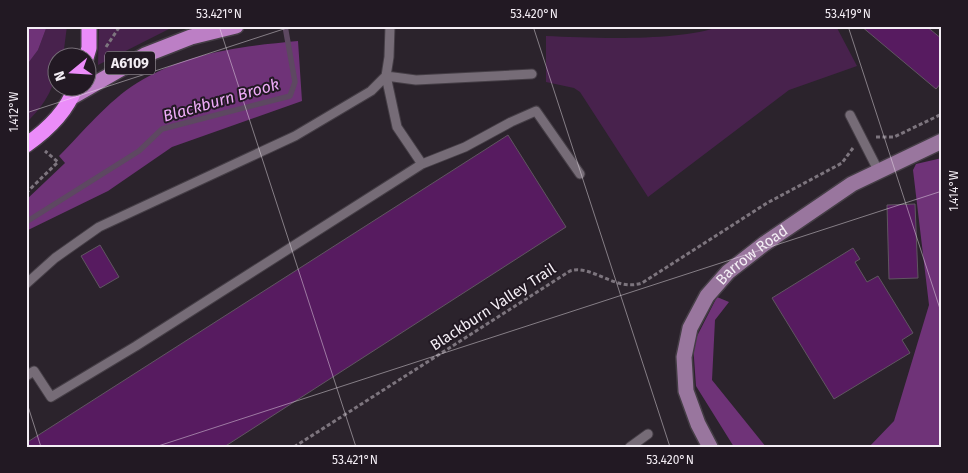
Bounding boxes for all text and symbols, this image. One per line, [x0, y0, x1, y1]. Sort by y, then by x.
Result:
text: 53.421°N [196, 7, 242, 21]
text: 53.420°N [510, 7, 558, 21]
text: 53.419°N [825, 7, 871, 21]
north arrow [48, 48, 98, 98]
road number: A6109 [105, 52, 155, 74]
text: N [51, 69, 70, 83]
water label: Blackburn Brook [161, 74, 282, 126]
text: 1.412°W [7, 92, 21, 132]
text: 1.414°W [947, 170, 961, 212]
street label: Barrow Road [712, 221, 791, 289]
street label: Blackburn Valley Trail [427, 259, 560, 354]
text: 53.421°N [332, 453, 378, 467]
text: 53.420°N [646, 453, 694, 467]

